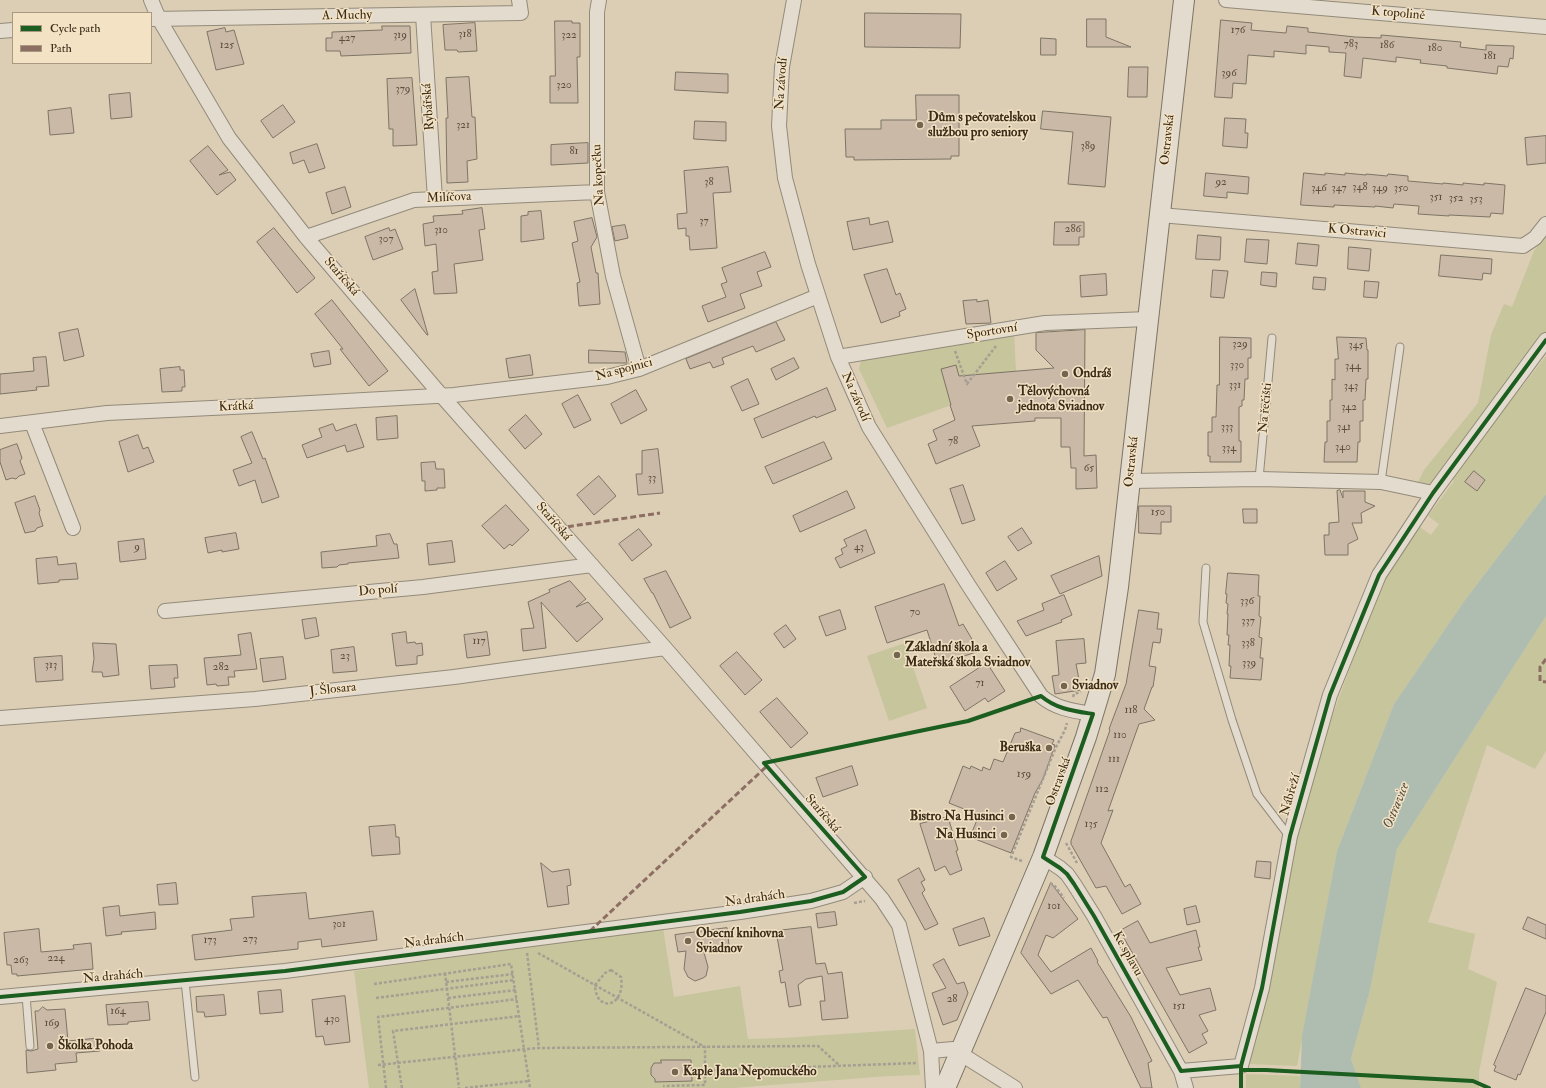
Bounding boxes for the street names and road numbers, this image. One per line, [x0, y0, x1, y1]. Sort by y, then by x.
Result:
street label: K topolině [1370, 4, 1426, 24]
street label: A. Muchy [322, 8, 372, 24]
street label: Na závodí [772, 57, 792, 111]
street label: Rybářská [420, 83, 438, 131]
street label: Ostravská [1158, 114, 1178, 166]
street label: Na kopečku [590, 144, 608, 206]
street label: Milíčova [426, 189, 472, 207]
street label: K Ostravici [1327, 222, 1387, 242]
street label: Staříčská [320, 254, 362, 300]
street label: Sportovní [966, 320, 1018, 344]
street label: Na spojnici [594, 355, 654, 385]
street label: Na závodí [837, 370, 873, 424]
street label: Na řečišti [1256, 382, 1276, 434]
street label: Krátká [218, 399, 254, 415]
street label: Ostravská [1122, 436, 1142, 488]
street label: Staříčská [532, 499, 574, 545]
street label: Do polí [358, 582, 398, 600]
street label: J. Šlosara [309, 680, 357, 700]
street label: Ostravská [1043, 755, 1075, 809]
street label: Nábřeží [1278, 772, 1304, 818]
street label: Staříčská [801, 791, 843, 837]
street label: Na drahách [724, 887, 786, 911]
street label: Ke splavu [1108, 929, 1146, 979]
street label: Na drahách [403, 930, 465, 952]
street label: Na drahách [82, 967, 144, 987]

